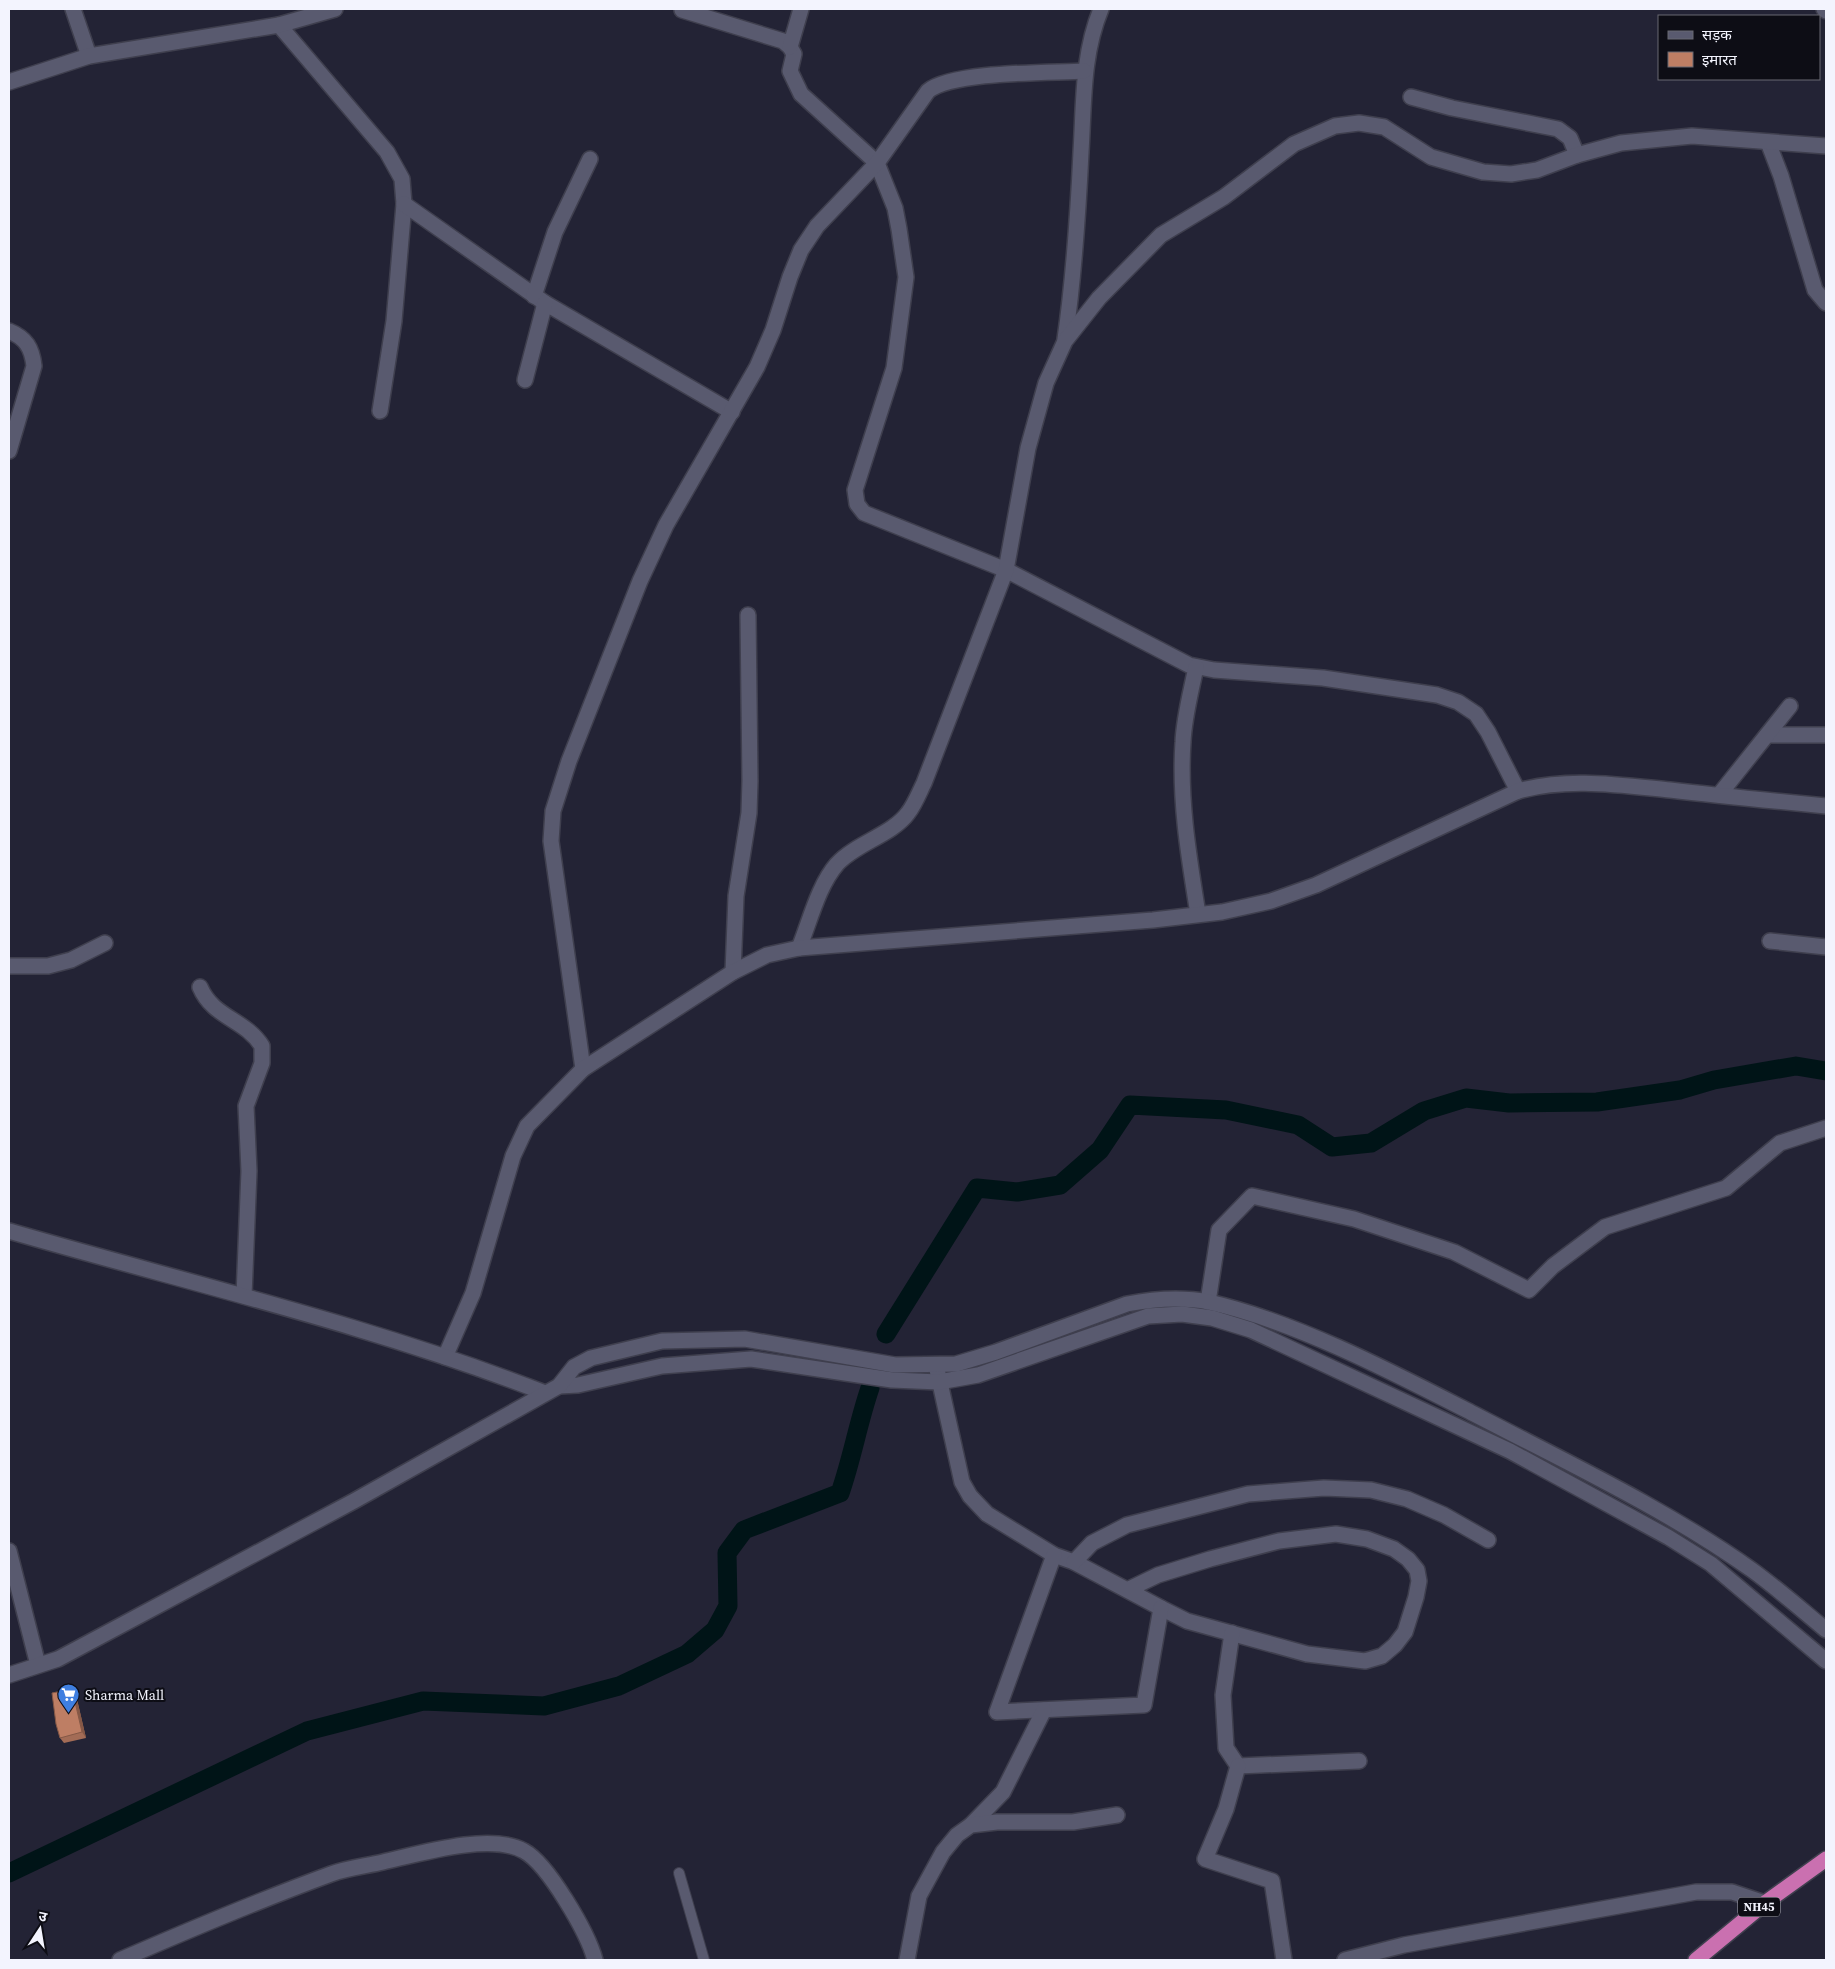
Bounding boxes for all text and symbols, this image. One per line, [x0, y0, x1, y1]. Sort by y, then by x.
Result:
legend [1658, 15, 1820, 80]
text: सड़क [1702, 24, 1732, 45]
text: इमारत [1702, 49, 1737, 70]
supermarket icon: Sharma Mall [57, 1683, 81, 1714]
place label: Sharma Mall [85, 1685, 164, 1705]
road number: NH45 [1738, 1898, 1780, 1916]
north arrow [15, 1904, 65, 1954]
text: उ [37, 1906, 50, 1927]

